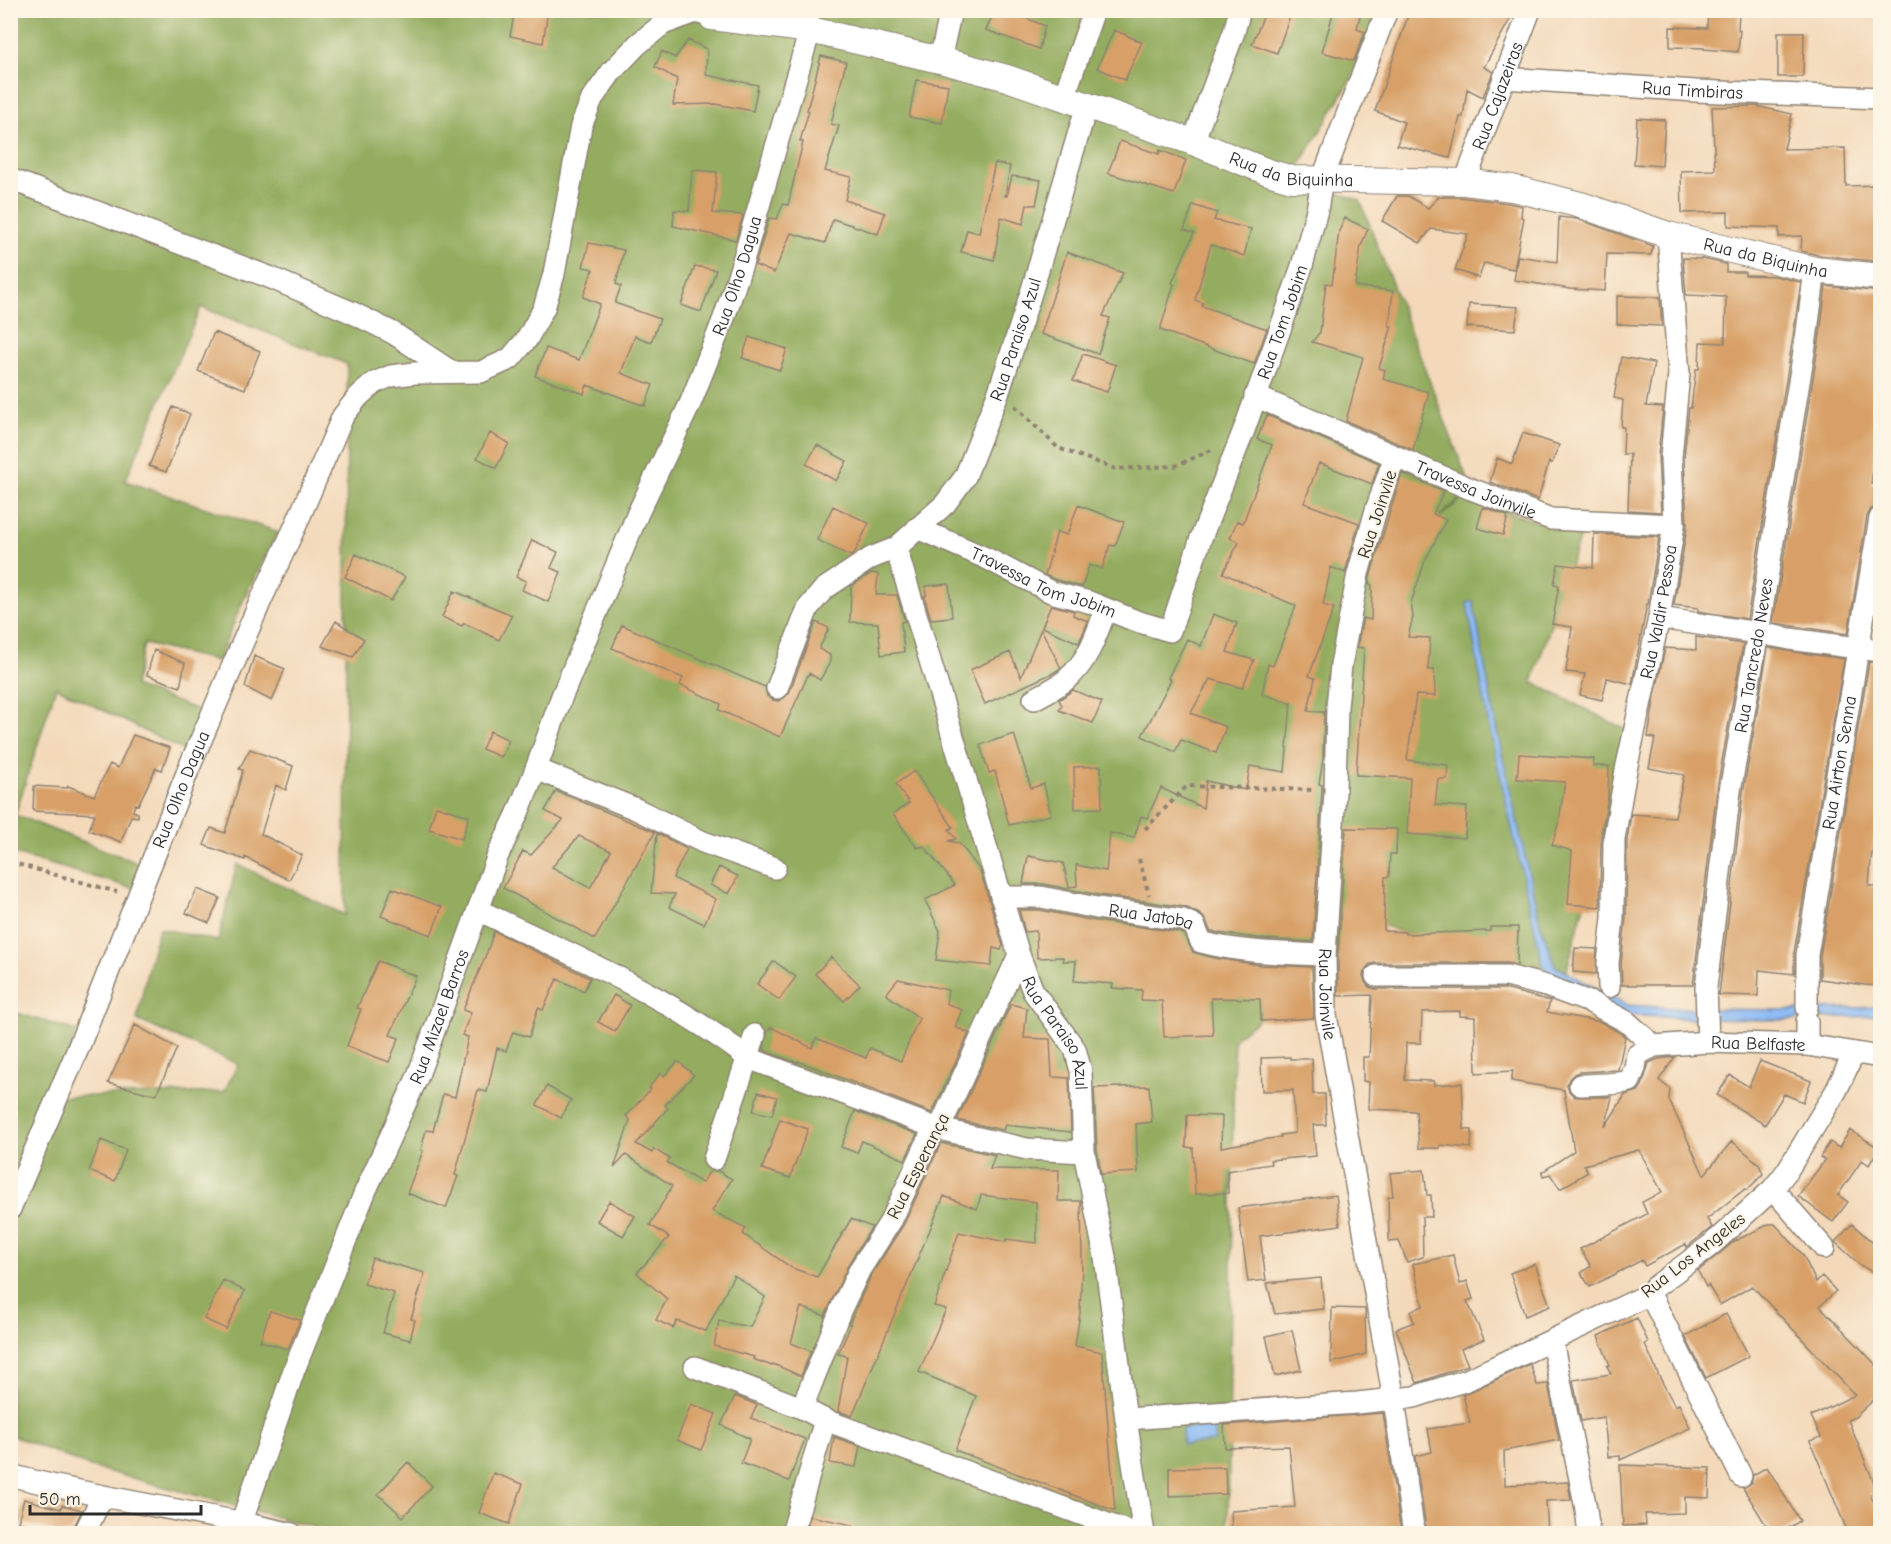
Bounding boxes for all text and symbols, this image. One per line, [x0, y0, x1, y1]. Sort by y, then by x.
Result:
street label: Rua Cajazeiras [1468, 39, 1528, 153]
street label: Rua Timbiras [1641, 77, 1743, 104]
street label: Rua da Biquinha [1226, 148, 1353, 191]
street label: Rua Olho Dagua [708, 214, 766, 339]
street label: Rua da Biquinha [1701, 234, 1829, 282]
street label: Rua Tom Jobim [1253, 262, 1313, 382]
street label: Rua Paraiso Azul [986, 275, 1046, 404]
street label: Travessa Joinvile [1412, 456, 1539, 524]
street label: Rua Joinvile [1353, 467, 1402, 561]
street label: Travessa Tom Jobim [967, 543, 1119, 623]
street label: Rua Valdir Pessoa [1636, 543, 1682, 681]
street label: Rua Tancredo Neves [1730, 577, 1778, 735]
street label: Rua Airton Senna [1818, 694, 1861, 831]
street label: Rua Olho Dagua [148, 728, 215, 851]
street label: Rua Jatoba [1107, 900, 1197, 935]
street label: Rua Mizael Barros [406, 947, 474, 1087]
street label: Rua Joinvile [1314, 948, 1340, 1042]
street label: Rua Paraiso Azul [1017, 973, 1092, 1090]
street label: Rua Belfaste [1711, 1032, 1806, 1056]
street label: Rua Esperança [883, 1110, 954, 1223]
street label: Rua Los Angeles [1637, 1208, 1750, 1303]
scale bar [30, 1478, 201, 1516]
text: 50 m [39, 1489, 81, 1510]

